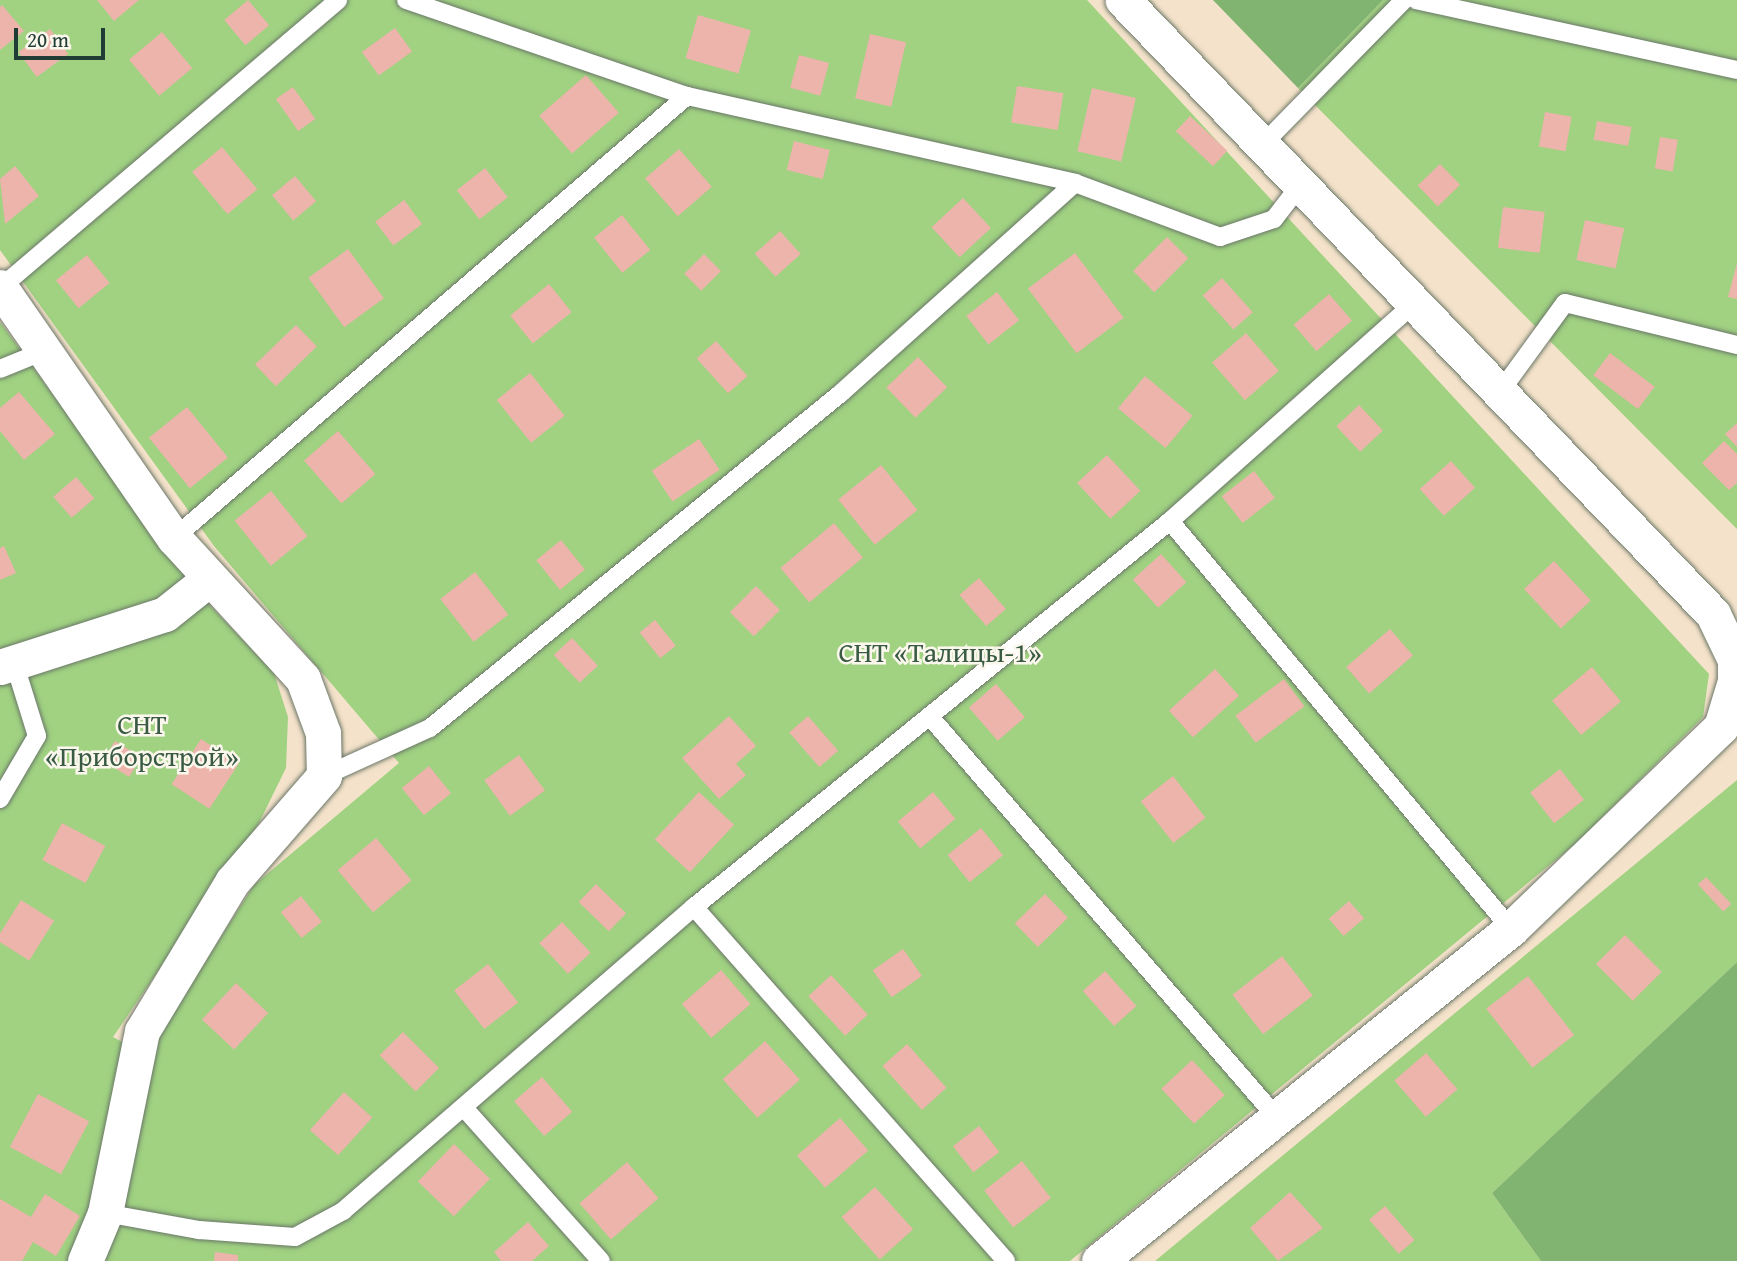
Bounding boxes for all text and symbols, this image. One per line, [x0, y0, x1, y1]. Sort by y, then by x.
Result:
scale bar [18, 14, 108, 58]
text: 20 m [27, 24, 69, 55]
park label: СНТ «Талицы-1» [838, 635, 1042, 669]
park label: СНТ «Приборстрой» [45, 707, 239, 773]

